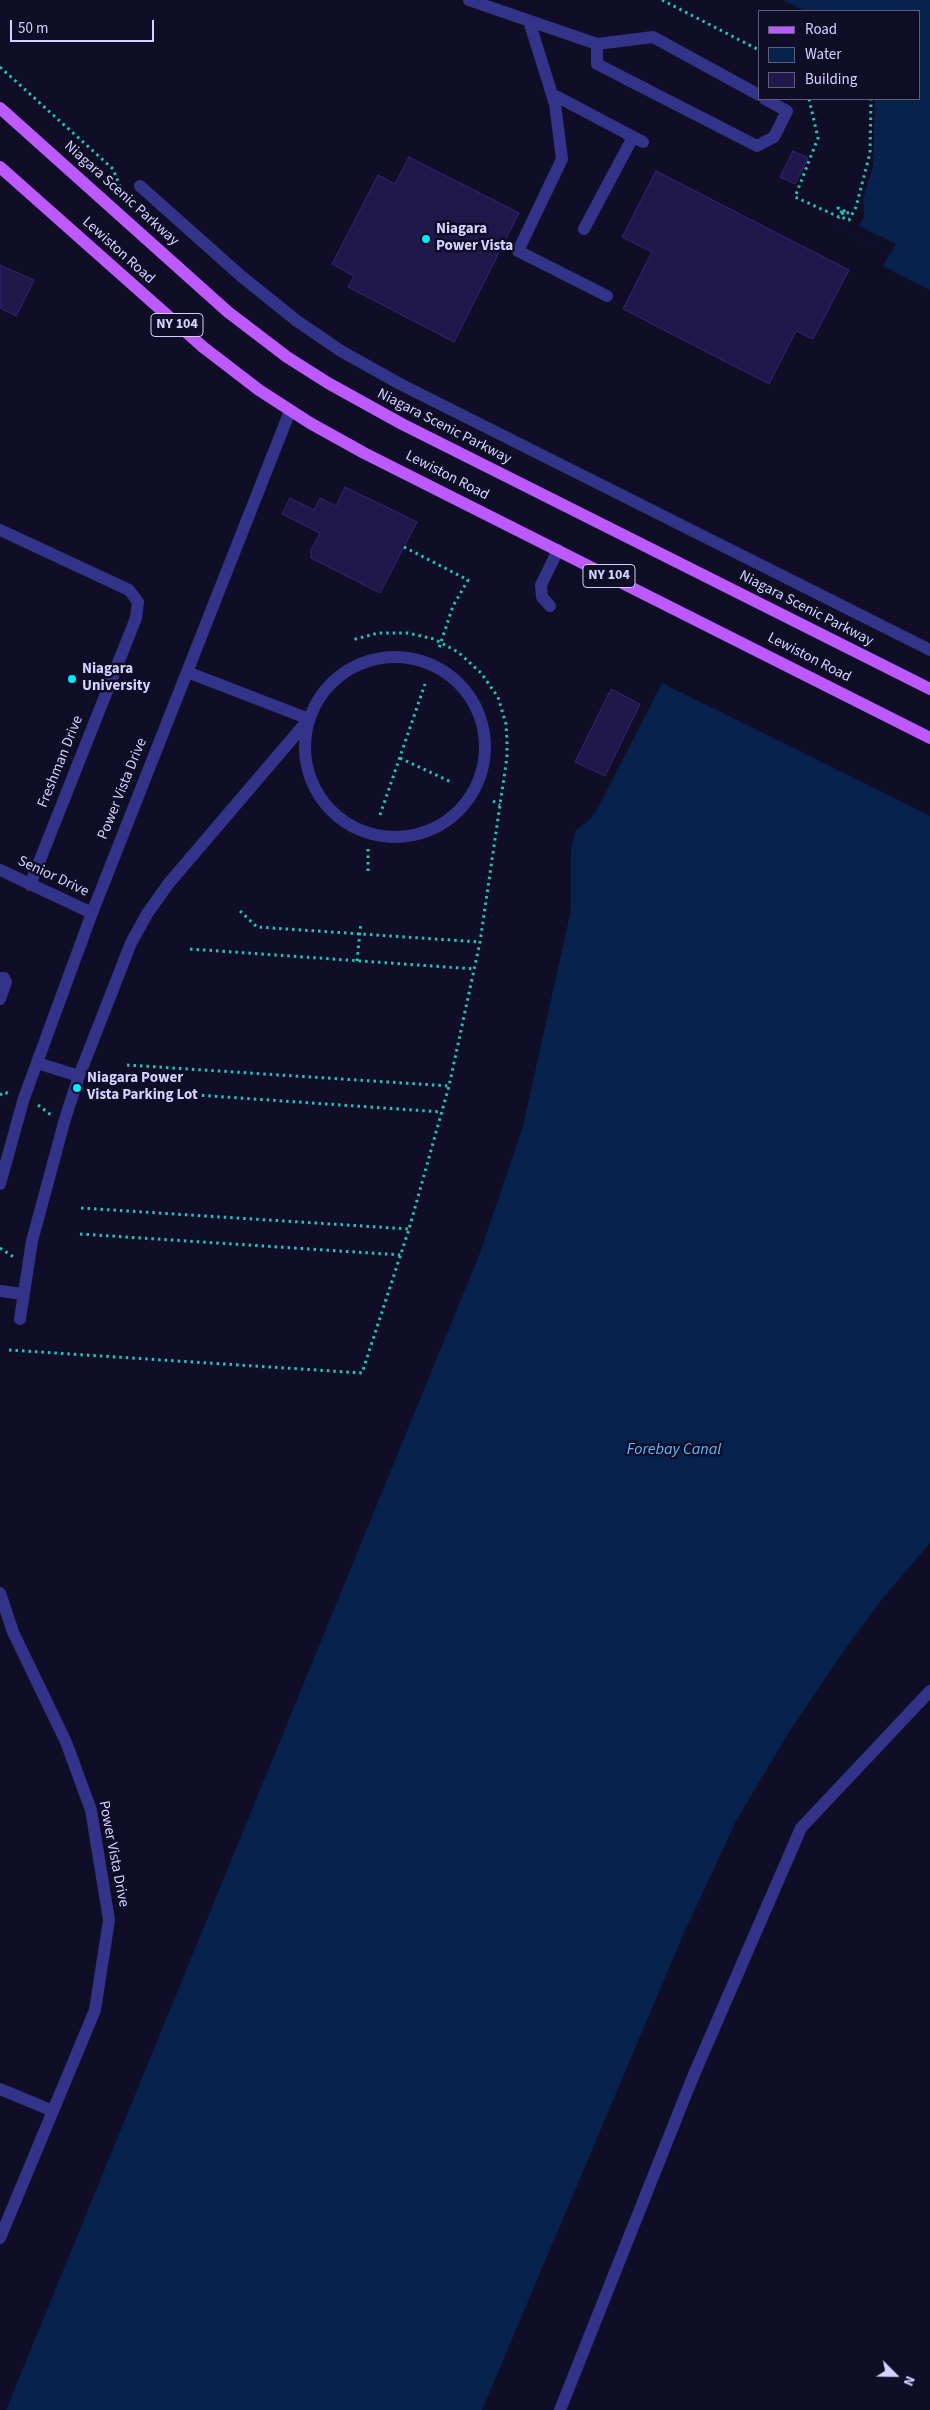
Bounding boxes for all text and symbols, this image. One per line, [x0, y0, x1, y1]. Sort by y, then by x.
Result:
scale bar [12, 10, 156, 42]
legend [758, 10, 920, 100]
text: 50 m [18, 18, 48, 39]
text: Road [805, 19, 837, 40]
text: Water [805, 44, 841, 65]
text: Building [805, 69, 857, 90]
street label: Niagara Scenic Parkway [60, 138, 182, 250]
street label: Lewiston Road [78, 214, 158, 288]
place label: Niagara Power Vista [436, 221, 513, 256]
marker: Niagara Power Vista [420, 233, 432, 245]
road number: NY 104 [151, 314, 203, 336]
street label: Niagara Scenic Parkway [374, 385, 514, 469]
street label: Lewiston Road [402, 447, 492, 505]
road number: NY 104 [583, 564, 635, 588]
street label: Niagara Scenic Parkway [736, 567, 876, 651]
street label: Lewiston Road [764, 629, 854, 687]
place label: Niagara University [82, 661, 150, 696]
marker: Niagara University [66, 673, 78, 685]
street label: Freshman Drive [34, 713, 88, 811]
street label: Power Vista Drive [94, 736, 152, 842]
street label: Senior Drive [15, 853, 91, 901]
place label: Niagara Power Vista Parking Lot [87, 1070, 198, 1105]
marker: Niagara Power Vista Parking Lot [71, 1082, 83, 1094]
water label: Forebay Canal [627, 1440, 721, 1460]
street label: Power Vista Drive [94, 1799, 132, 1909]
north arrow [870, 2350, 920, 2400]
text: N [898, 2373, 920, 2389]

